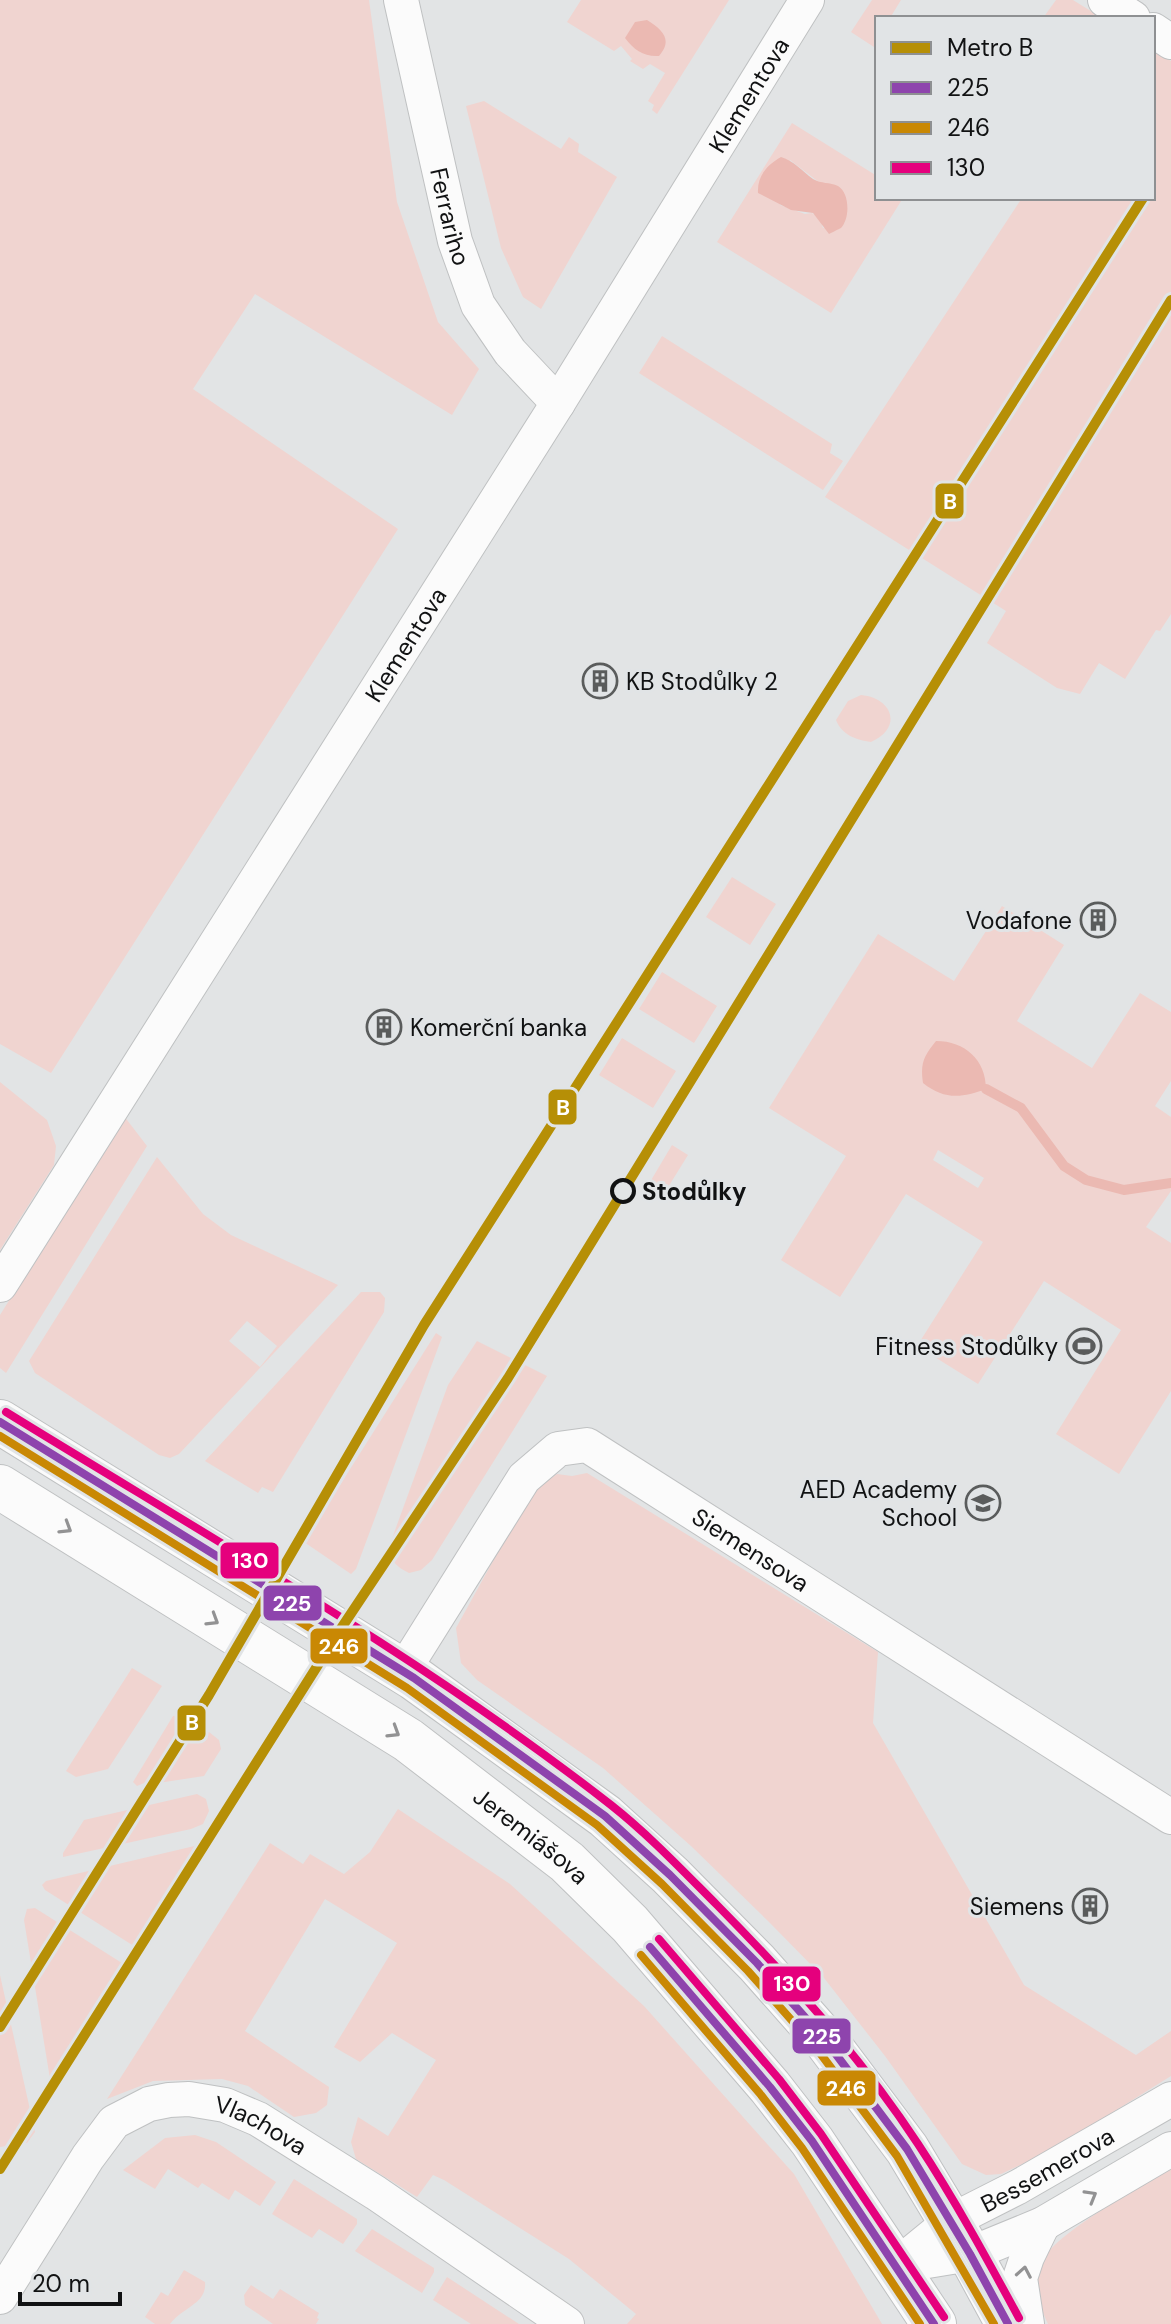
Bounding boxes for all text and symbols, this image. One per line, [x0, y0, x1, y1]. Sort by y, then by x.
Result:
legend [875, 16, 1155, 200]
street label: Klementova [701, 31, 796, 158]
text: Metro B [947, 32, 1033, 63]
text: 225 [947, 72, 989, 103]
text: 246 [947, 112, 990, 143]
text: 130 [947, 152, 985, 183]
street label: Ferrariho [424, 165, 478, 270]
line badge: B [934, 482, 965, 520]
text: B [943, 487, 957, 516]
street label: Klementova [357, 581, 453, 708]
building icon: KB Stodůlky 2 [581, 662, 619, 700]
place label: KB Stodůlky 2 [626, 666, 778, 697]
building icon: Vodafone [1079, 901, 1117, 939]
place label: Vodafone [966, 905, 1072, 936]
building icon: Komerční banka [365, 1008, 403, 1046]
place label: Komerční banka [410, 1012, 587, 1043]
line badge: B [547, 1088, 578, 1126]
text: B [556, 1093, 570, 1122]
place label: Stodůlky [642, 1176, 747, 1207]
marker: Stodůlky [611, 1179, 635, 1203]
sports icon: Fitness Stodůlky [1065, 1327, 1103, 1365]
place label: Fitness Stodůlky [875, 1331, 1058, 1362]
place label: AED Academy School [799, 1474, 957, 1533]
school or university icon: AED Academy School [964, 1484, 1002, 1522]
street label: Siemensova [686, 1501, 815, 1598]
one-way arrow [57, 1519, 72, 1534]
line badge: 130 [219, 1541, 280, 1580]
text: 130 [232, 1546, 268, 1575]
line badge: 225 [262, 1584, 323, 1622]
text: 225 [272, 1589, 312, 1618]
one-way arrow [204, 1611, 219, 1626]
line badge: 246 [309, 1627, 369, 1665]
text: 246 [319, 1632, 359, 1661]
line badge: B [176, 1704, 207, 1742]
text: B [185, 1708, 199, 1737]
one-way arrow [385, 1722, 400, 1738]
street label: Jeremiášova [467, 1780, 596, 1891]
building icon: Siemens [1071, 1887, 1109, 1925]
place label: Siemens [970, 1891, 1064, 1922]
line badge: 130 [761, 1965, 822, 2003]
text: 130 [774, 1969, 810, 1998]
line badge: 225 [791, 2017, 852, 2055]
text: 225 [802, 2022, 842, 2051]
line badge: 246 [816, 2069, 877, 2107]
text: 246 [826, 2074, 866, 2103]
street label: Vlachova [213, 2088, 313, 2162]
street label: Bessemerova [975, 2120, 1119, 2219]
one-way arrow [1082, 2190, 1097, 2206]
scale bar [20, 2256, 120, 2306]
one-way arrow [1014, 2266, 1031, 2279]
text: 20 m [32, 2268, 90, 2299]

